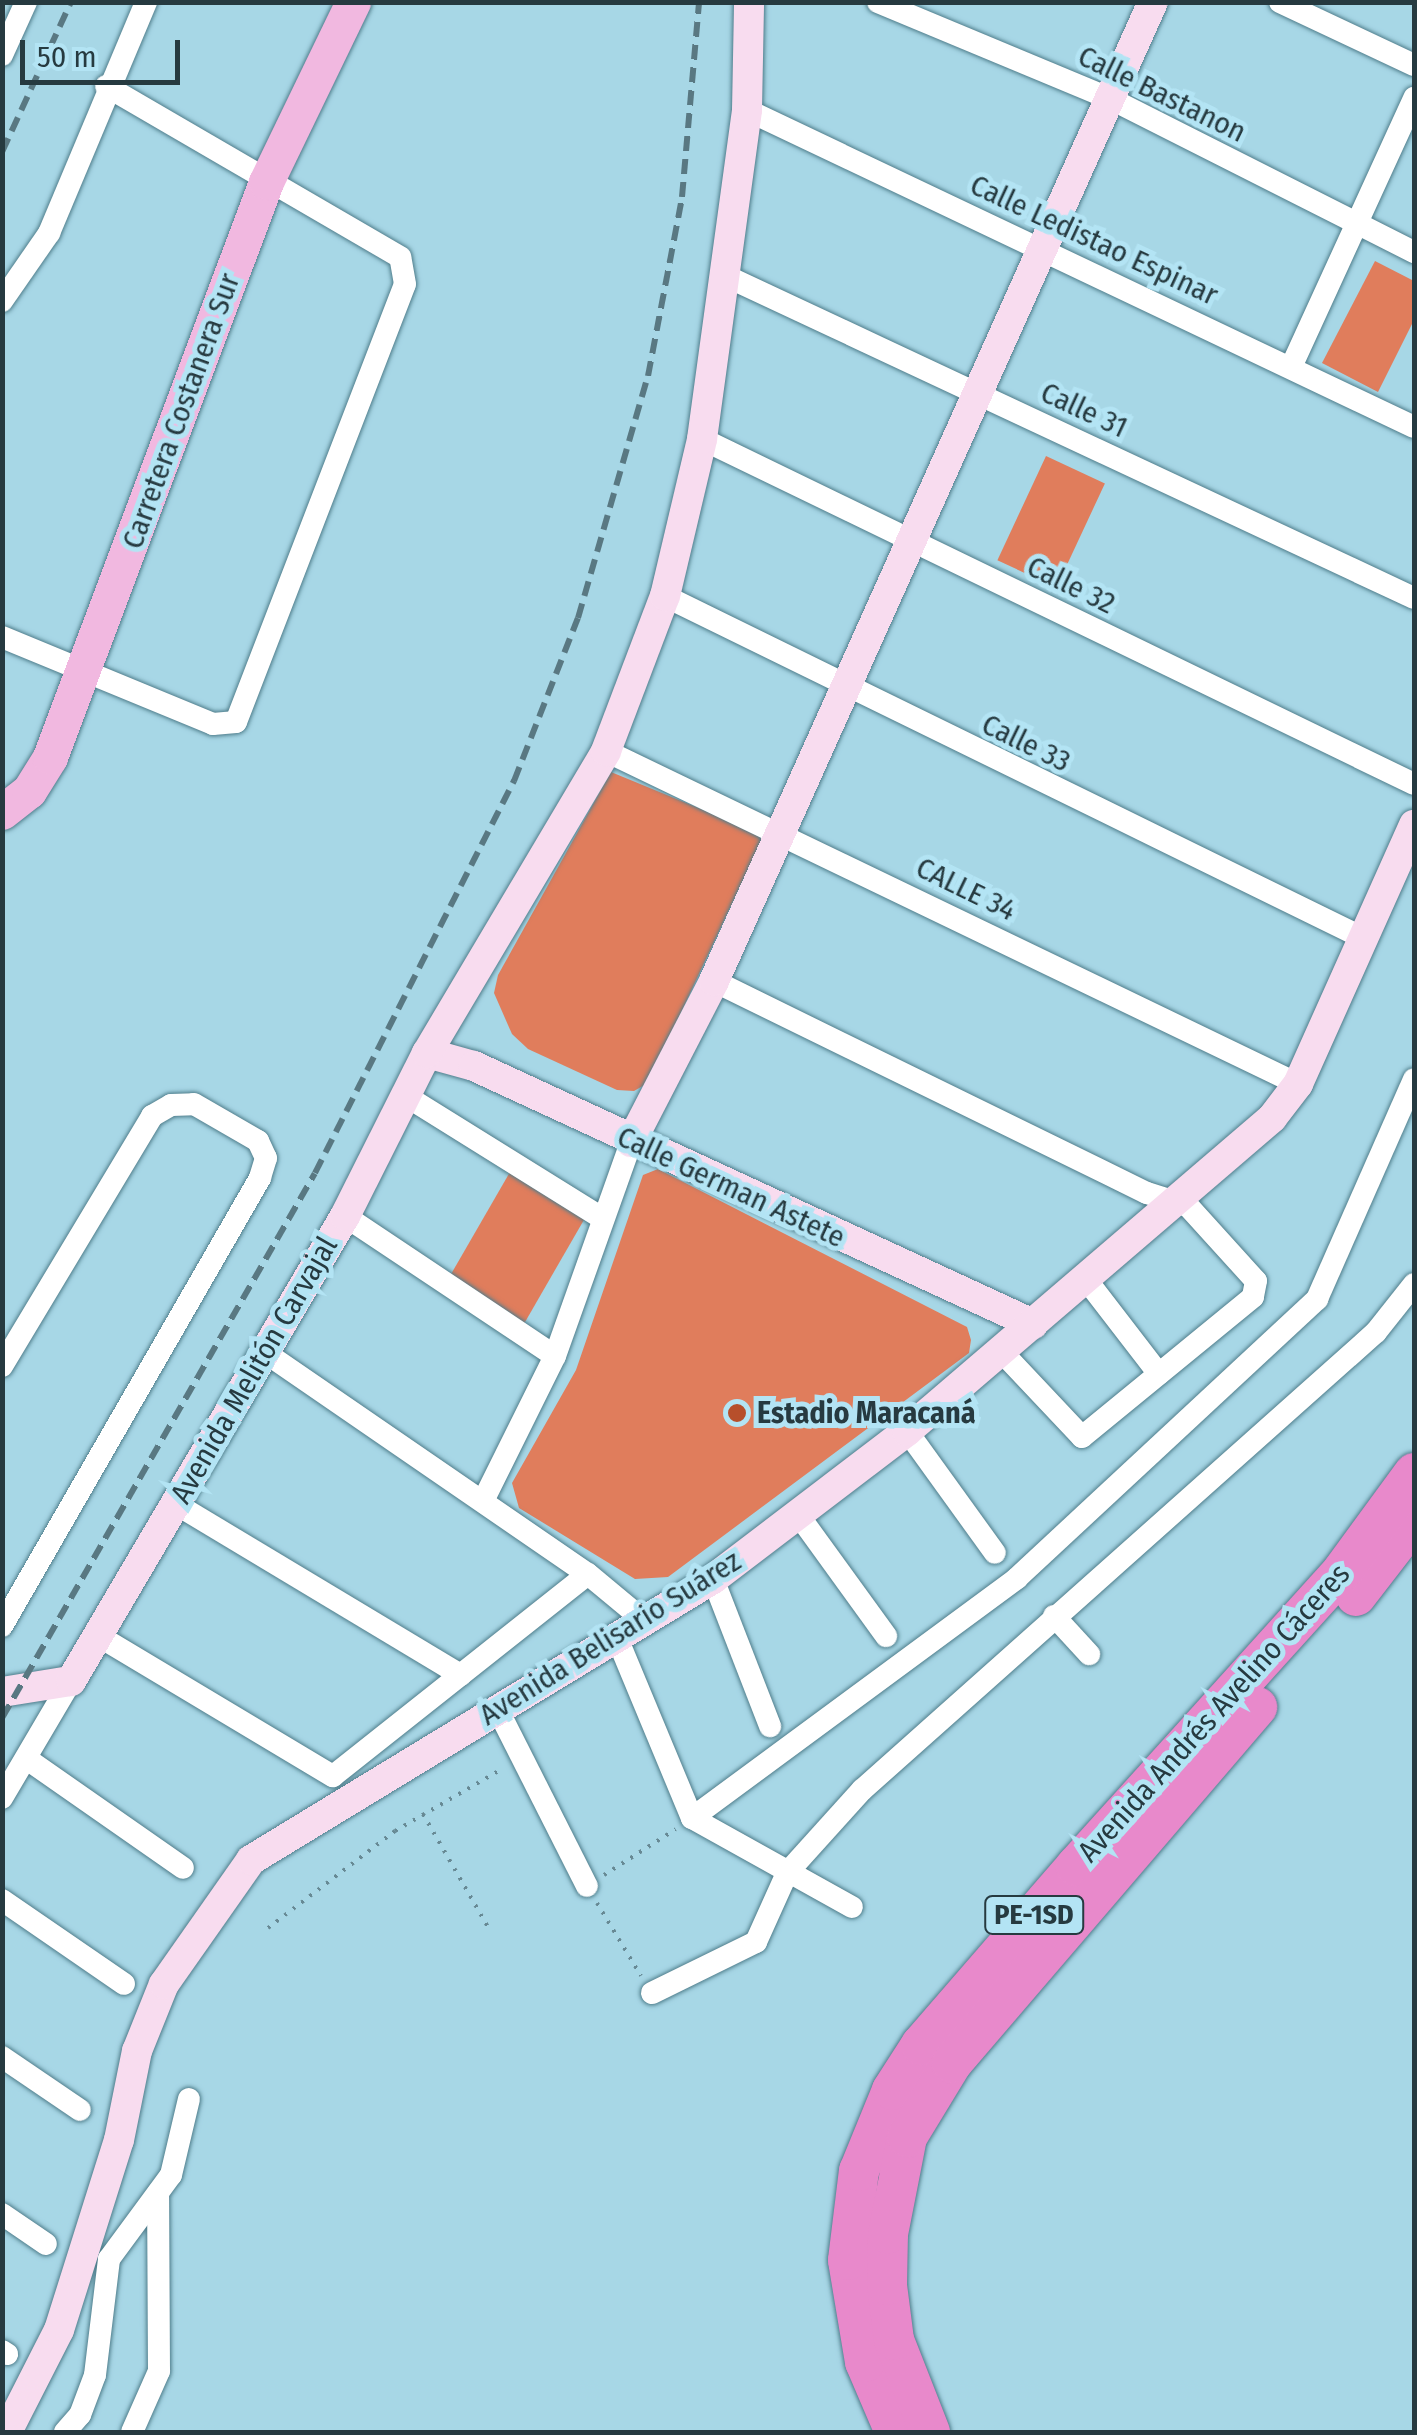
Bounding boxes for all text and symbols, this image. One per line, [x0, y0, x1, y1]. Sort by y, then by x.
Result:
scale bar [25, 20, 185, 82]
street label: Calle Bastanon [1072, 38, 1252, 150]
text: 50 m [37, 39, 97, 75]
street label: Calle Ledistao Espinar [964, 167, 1224, 313]
street label: Carretera Costanera Sur [114, 268, 248, 554]
street label: Calle 31 [1035, 374, 1133, 446]
street label: Calle 32 [1021, 548, 1121, 622]
street label: Calle 33 [976, 706, 1076, 780]
street label: CALLE 34 [910, 849, 1022, 929]
street label: Calle German Astete [611, 1119, 851, 1255]
street label: Avenida Melitón Carvajal [163, 1230, 345, 1510]
place label: Estadio Maracaná [757, 1395, 976, 1431]
marker: Estadio Maracaná [726, 1402, 748, 1424]
street label: Avenida Belisario Suárez [473, 1543, 747, 1733]
street label: Avenida Andrés Avelino Cáceres [1070, 1556, 1358, 1870]
road number: PE-1SD [984, 1892, 1084, 1938]

